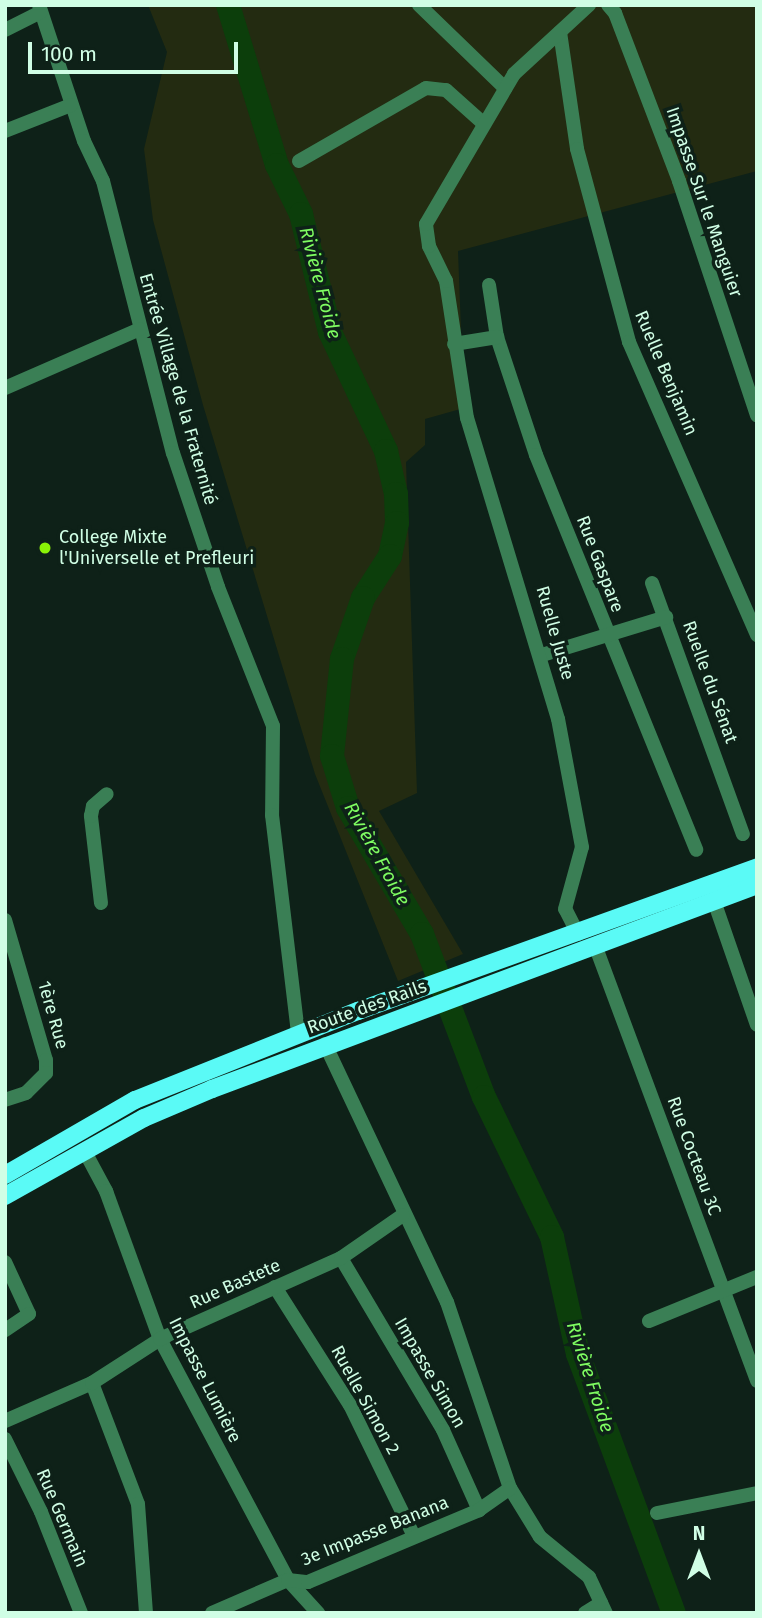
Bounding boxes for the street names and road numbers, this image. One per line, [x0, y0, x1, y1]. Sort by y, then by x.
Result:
street label: Impasse Sur le Manguier [661, 104, 747, 300]
street label: Entrée Village de la Fraternité [135, 271, 221, 507]
street label: Ruelle Benjamin [630, 307, 702, 439]
street label: Rue Gaspare [572, 513, 628, 615]
street label: Ruelle Juste [531, 584, 579, 682]
street label: Ruelle du Sénat [678, 618, 742, 746]
street label: Route des Rails [304, 975, 430, 1039]
street label: 1ère Rue [33, 978, 73, 1052]
street label: Rue Cocteau 3C [663, 1094, 725, 1218]
street label: Rue Bastete [186, 1254, 284, 1314]
street label: Impasse Lumière [164, 1314, 246, 1446]
street label: Impasse Simon [390, 1314, 470, 1432]
street label: Ruelle Simon 2 [326, 1342, 404, 1458]
street label: Rue Germain [32, 1465, 92, 1571]
street label: 3e Impasse Banana [298, 1492, 452, 1570]

